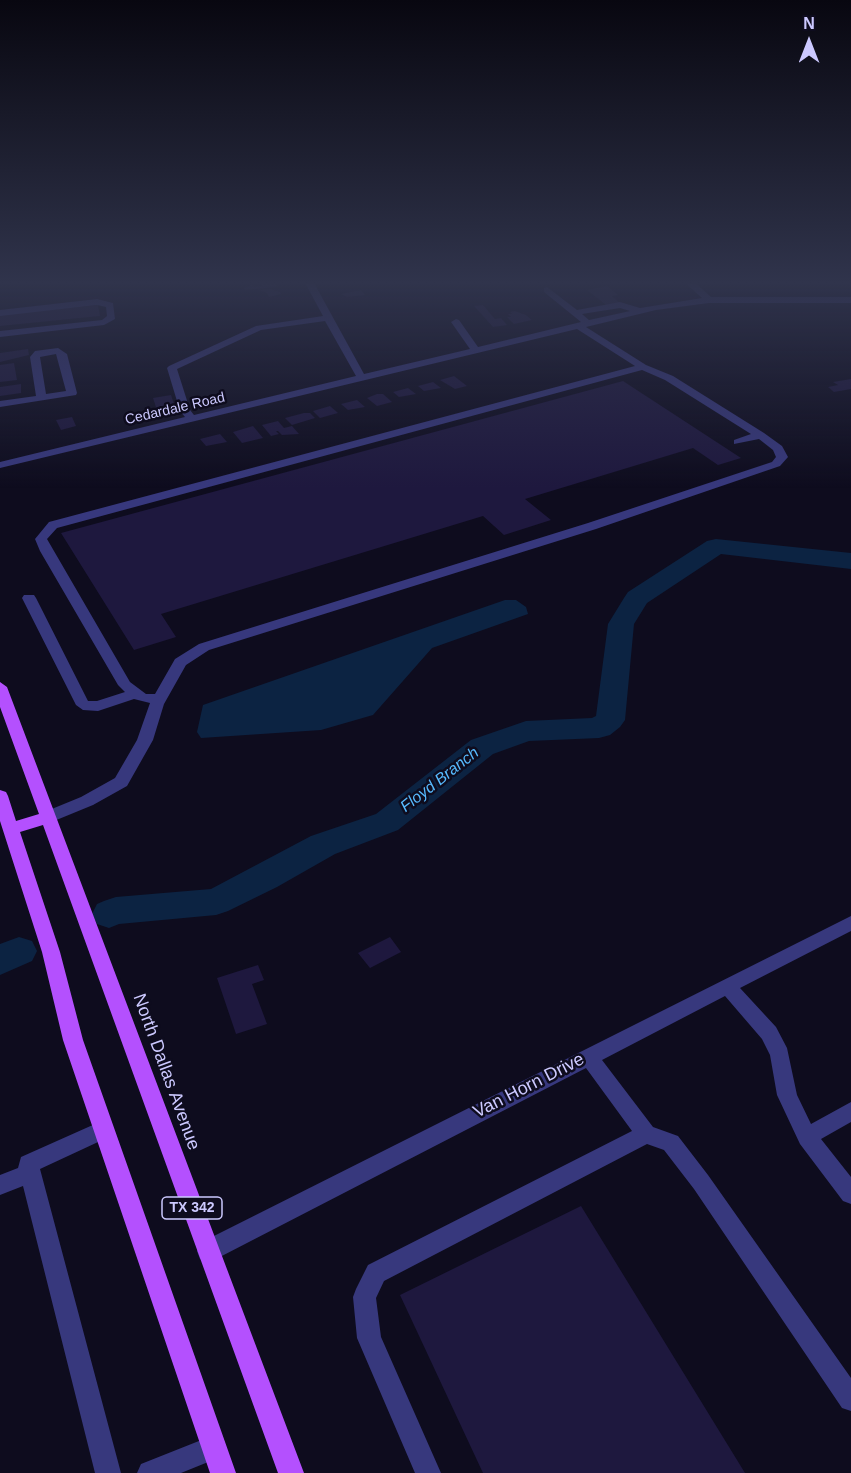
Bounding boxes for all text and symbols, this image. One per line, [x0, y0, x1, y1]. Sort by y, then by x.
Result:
north arrow [779, 12, 839, 72]
text: N [803, 15, 815, 32]
street label: Cedardale Road [123, 389, 227, 429]
water label: Floyd Branch [397, 743, 483, 817]
street label: North Dallas Avenue [128, 991, 204, 1153]
street label: Van Horn Drive [470, 1049, 588, 1123]
road number: TX 342 [162, 1197, 222, 1219]

